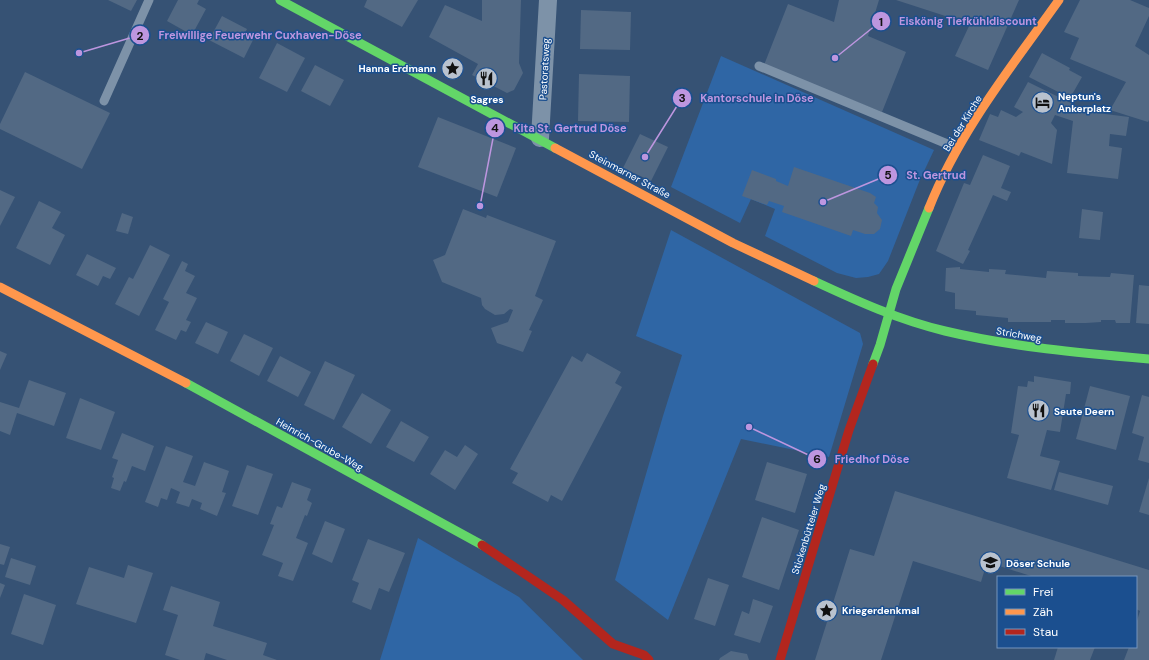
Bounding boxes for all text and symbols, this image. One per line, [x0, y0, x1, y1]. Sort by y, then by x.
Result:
callout: Eiskönig Tiefkühldiscount [871, 10, 1045, 33]
text: 1 [879, 14, 883, 30]
text: Eiskönig Tiefkühldiscount [899, 14, 1037, 28]
callout: Freiwillige Feuerwehr Cuxhaven-Döse [130, 24, 369, 47]
text: 2 [137, 28, 144, 44]
text: Freiwillige Feuerwehr Cuxhaven-Döse [158, 28, 362, 42]
street label: Pastoratsweg [536, 37, 553, 100]
place icon: Hanna Erdmann [439, 55, 465, 81]
place label: Hanna Erdmann [358, 62, 436, 75]
restaurant icon: Sagres [474, 66, 500, 92]
callout: Kantorschule in Döse [672, 86, 821, 109]
hotel icon: Neptun's Ankerplatz [1030, 89, 1056, 115]
text: 3 [678, 90, 686, 106]
place label: Neptun's Ankerplatz [1058, 90, 1111, 115]
text: Kantorschule in Döse [700, 91, 814, 105]
street label: Bei der Kirche [940, 92, 985, 154]
place label: Sagres [470, 93, 504, 106]
callout: Kita St. Gertrud Döse [485, 117, 635, 140]
text: 4 [491, 120, 499, 136]
text: Kita St. Gertrud Döse [513, 121, 627, 135]
street label: Steinmarner Straße [587, 148, 673, 202]
callout: St. Gertrud [878, 164, 974, 187]
text: 5 [884, 167, 892, 183]
text: St. Gertrud [906, 168, 966, 182]
street label: Strichweg [995, 324, 1043, 345]
restaurant icon: Seute Deern [1026, 398, 1052, 424]
place label: Seute Deern [1054, 405, 1114, 418]
street label: Heinrich-Grube-Weg [274, 415, 366, 474]
callout: Friedhof Döse [807, 447, 917, 470]
text: 6 [813, 451, 821, 467]
text: Friedhof Döse [835, 452, 910, 466]
street label: Stickenbütteler Weg [789, 482, 829, 576]
school or university icon: Döser Schule [977, 550, 1003, 576]
place label: Döser Schule [1006, 557, 1070, 570]
legend [997, 576, 1137, 648]
text: Frei [1033, 584, 1053, 600]
place icon: Kriegerdenkmal [813, 597, 839, 623]
place label: Kriegerdenkmal [842, 604, 920, 617]
text: Zäh [1033, 604, 1053, 620]
text: Stau [1033, 624, 1058, 640]

